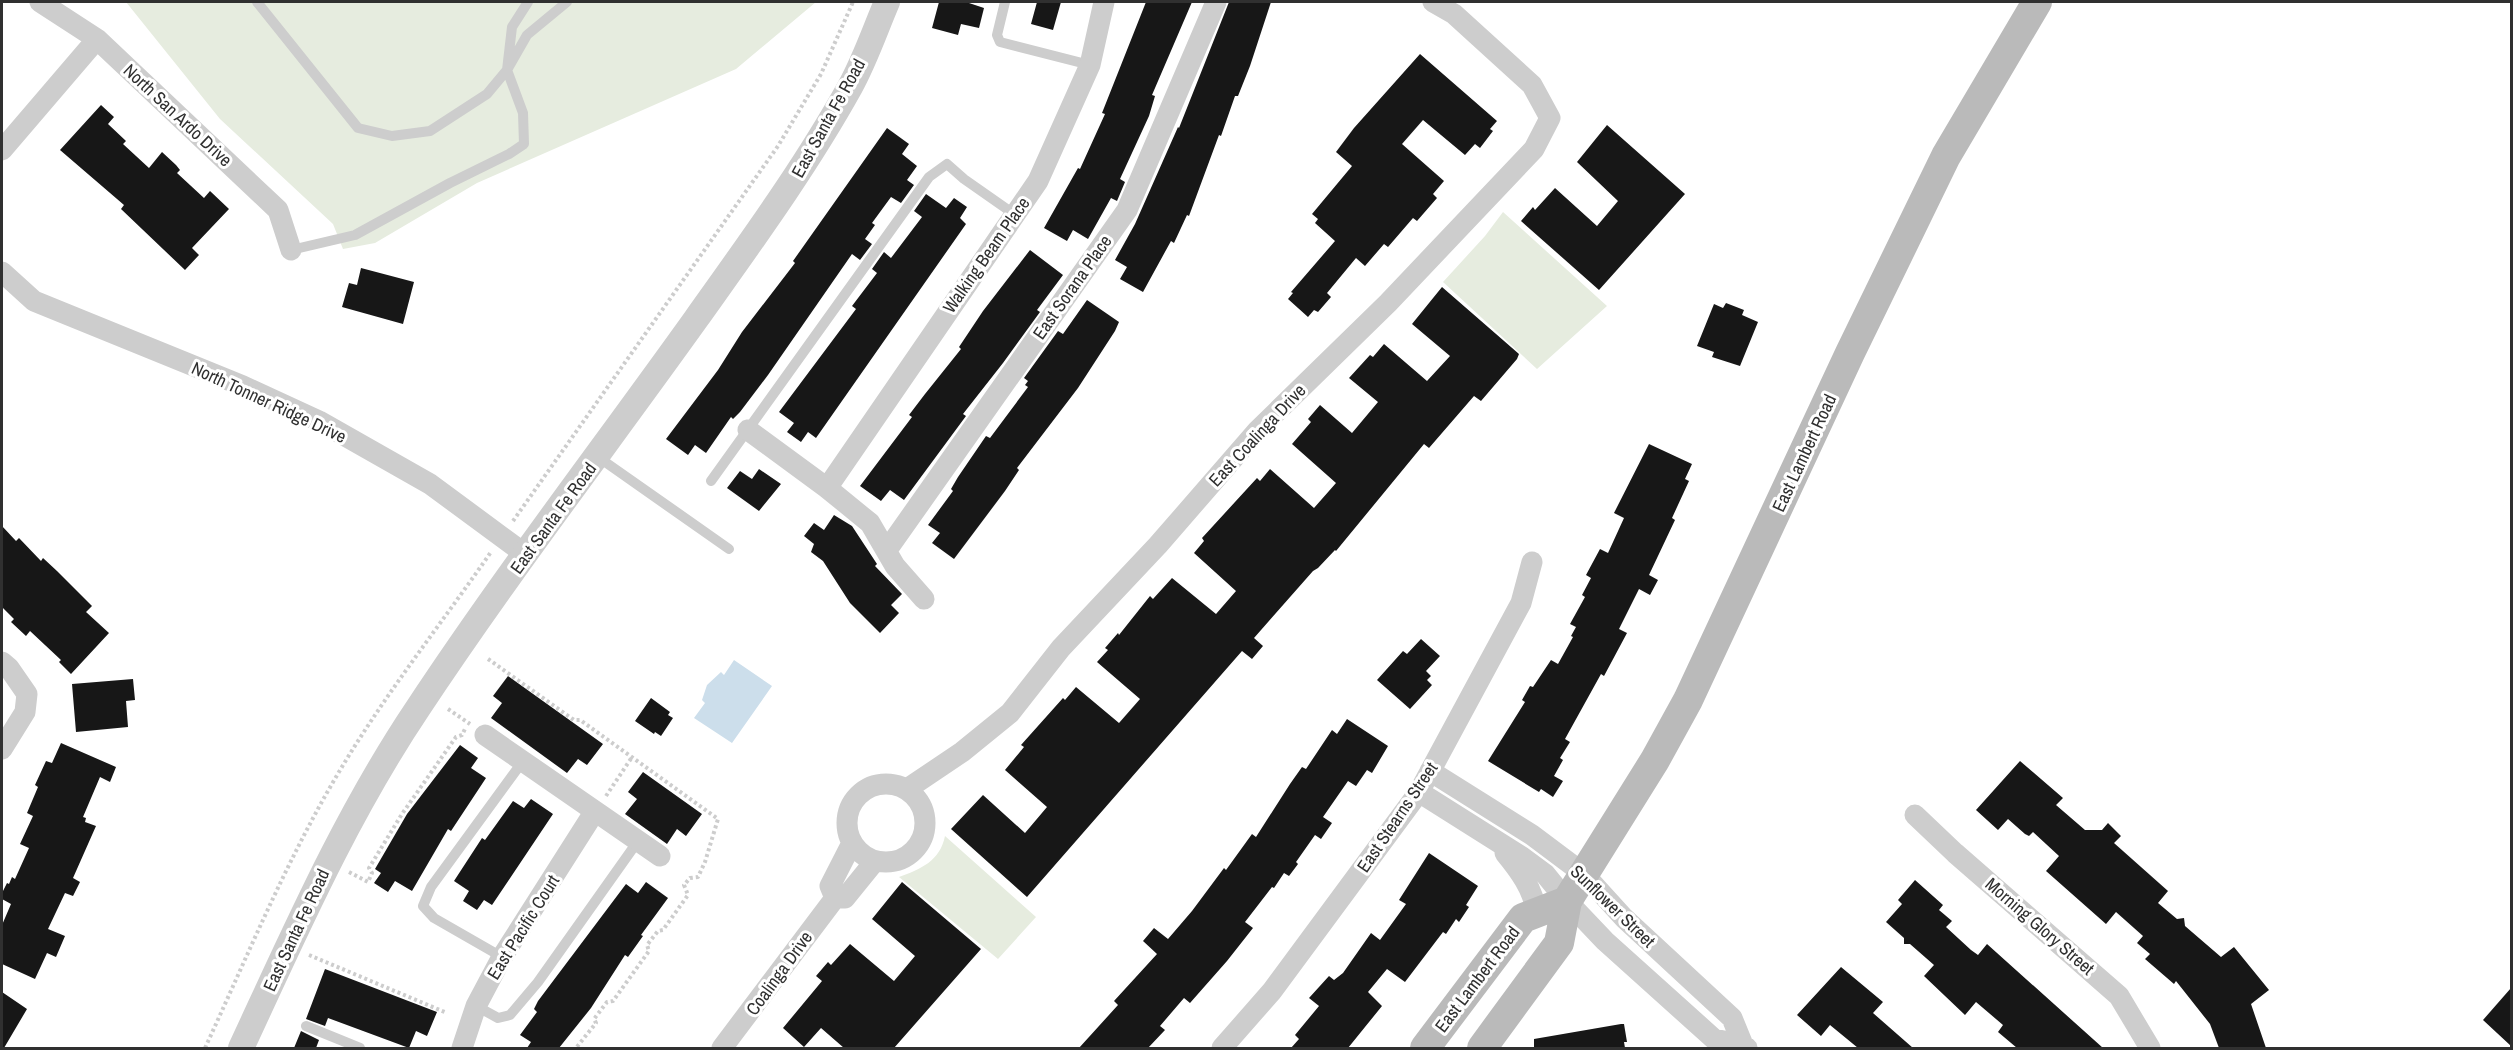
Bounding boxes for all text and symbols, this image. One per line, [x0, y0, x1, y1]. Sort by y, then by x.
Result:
street label: East Santa Fe Road [785, 54, 871, 182]
street label: North San Ardo Drive [118, 58, 238, 172]
street label: Walking Beam Place [937, 192, 1035, 318]
street label: East Sorana Place [1027, 230, 1117, 344]
street label: North Tonner Ridge Drive [188, 355, 350, 449]
street label: East Coalinga Drive [1203, 378, 1311, 492]
street label: East Lambert Road [1766, 390, 1842, 516]
street label: East Santa Fe Road [504, 457, 602, 579]
street label: East Stearns Street [1351, 757, 1443, 877]
street label: Sunflower Street [1565, 859, 1661, 953]
street label: East Santa Fe Road [257, 865, 335, 995]
street label: East Pacific Court [481, 870, 565, 984]
street label: Morning Glory Street [1980, 872, 2100, 980]
street label: East Lambert Road [1429, 921, 1525, 1037]
street label: Coalinga Drive [740, 926, 818, 1020]

